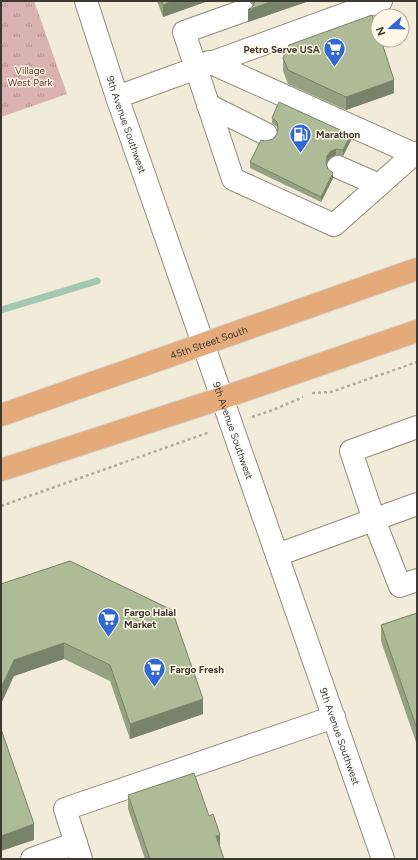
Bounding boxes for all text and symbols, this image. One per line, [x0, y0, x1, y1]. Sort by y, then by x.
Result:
north arrow [370, 8, 410, 48]
text: N [374, 25, 389, 37]
supermarket icon: Petro Serve USA [322, 36, 348, 69]
place label: Petro Serve USA [244, 43, 321, 56]
park label: Village West Park [8, 64, 52, 89]
street label: 9th Avenue Southwest [104, 74, 150, 175]
fuel station icon: Marathon [287, 121, 313, 154]
place label: Marathon [316, 128, 361, 141]
street label: 45th Street South [168, 322, 249, 362]
street label: 9th Avenue Southwest [210, 380, 256, 481]
supermarket icon: Fargo Halal Market [95, 605, 121, 638]
place label: Fargo Halal Market [124, 606, 176, 631]
supermarket icon: Fargo Fresh [141, 656, 167, 689]
place label: Fargo Fresh [170, 663, 224, 676]
street label: 9th Avenue Southwest [317, 686, 363, 787]

